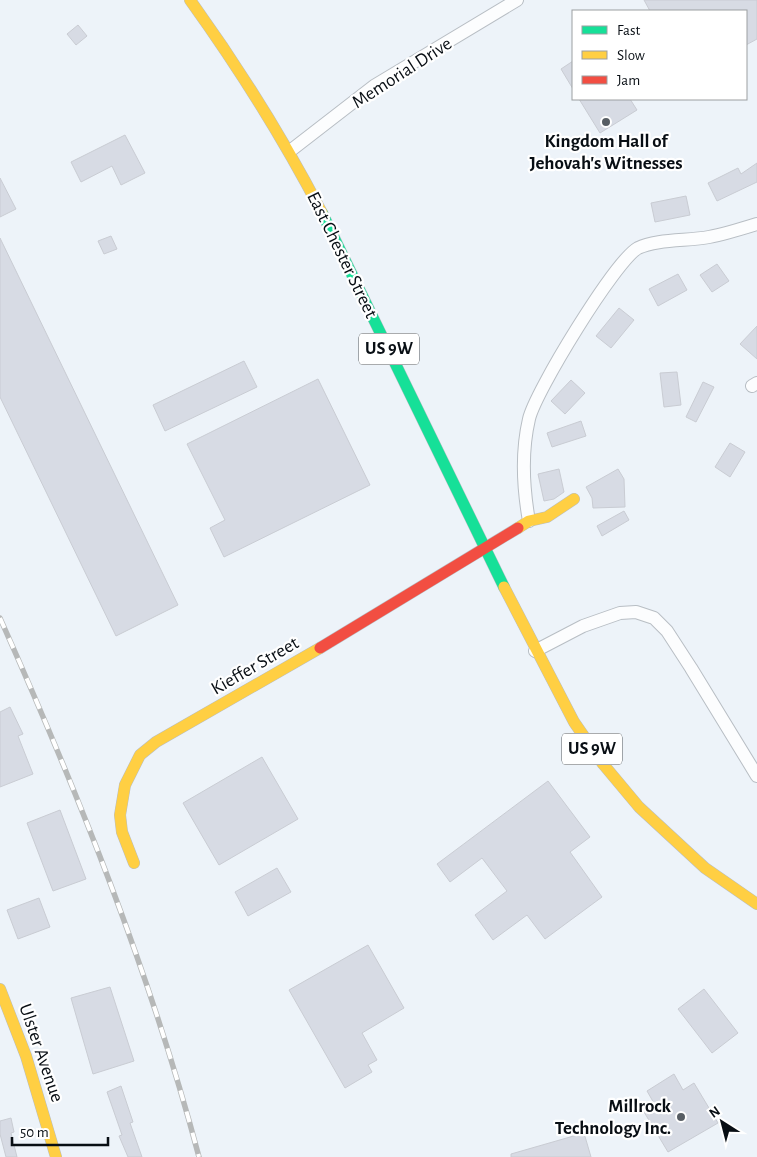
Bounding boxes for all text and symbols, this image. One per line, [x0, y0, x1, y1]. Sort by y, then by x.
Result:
legend [572, 10, 747, 100]
text: Fast [617, 23, 641, 38]
street label: Memorial Drive [349, 34, 455, 112]
text: Slow [617, 48, 645, 63]
text: Jam [617, 73, 640, 88]
marker: Kingdom Hall of Jehovah's Witnesses [600, 116, 612, 128]
place label: Kingdom Hall of Jehovah's Witnesses [529, 132, 683, 173]
street label: East Chester Street [303, 189, 381, 321]
road number: US 9W [359, 334, 419, 364]
street label: Kieffer Street [208, 633, 302, 699]
road number: US 9W [562, 734, 622, 764]
street label: Ulster Avenue [15, 1001, 67, 1105]
place label: Millrock Technology Inc. [555, 1097, 672, 1138]
north arrow [697, 1097, 747, 1147]
text: N [707, 1104, 723, 1121]
marker: Millrock Technology Inc. [675, 1111, 687, 1123]
scale bar [12, 1114, 109, 1146]
text: 50 m [20, 1125, 49, 1140]

